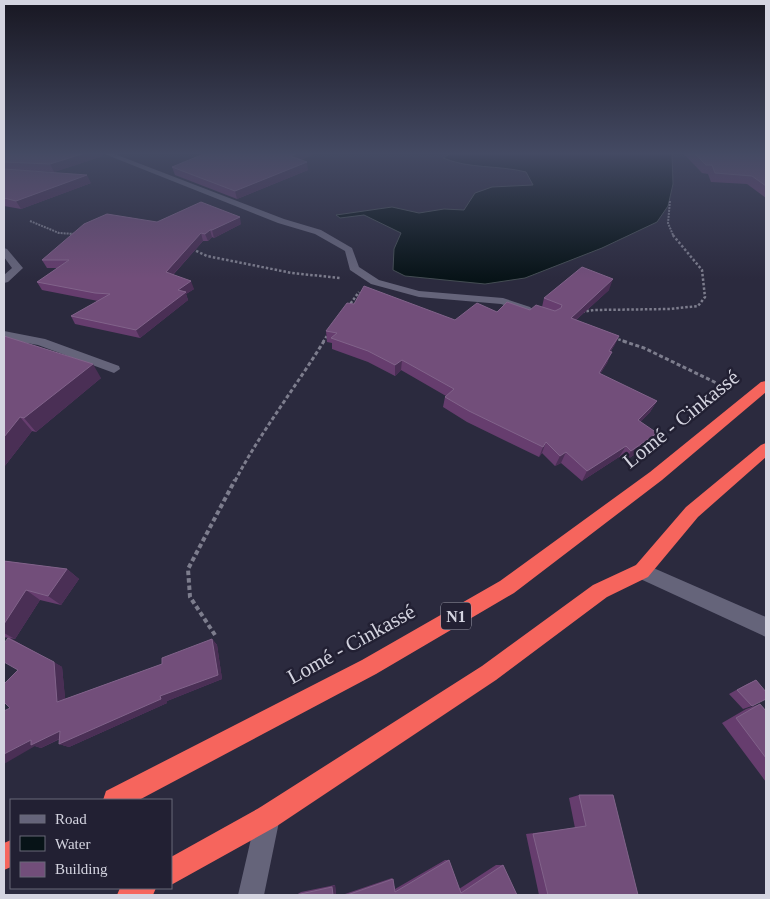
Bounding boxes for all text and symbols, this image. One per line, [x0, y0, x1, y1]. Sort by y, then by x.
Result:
street label: Lomé - Cinkassé [618, 365, 744, 473]
street label: Lomé - Cinkassé [283, 599, 419, 689]
road number: N1 [441, 602, 471, 630]
legend [10, 799, 172, 889]
text: Road [55, 811, 87, 827]
text: Water [55, 836, 90, 852]
text: Building [55, 861, 108, 877]

